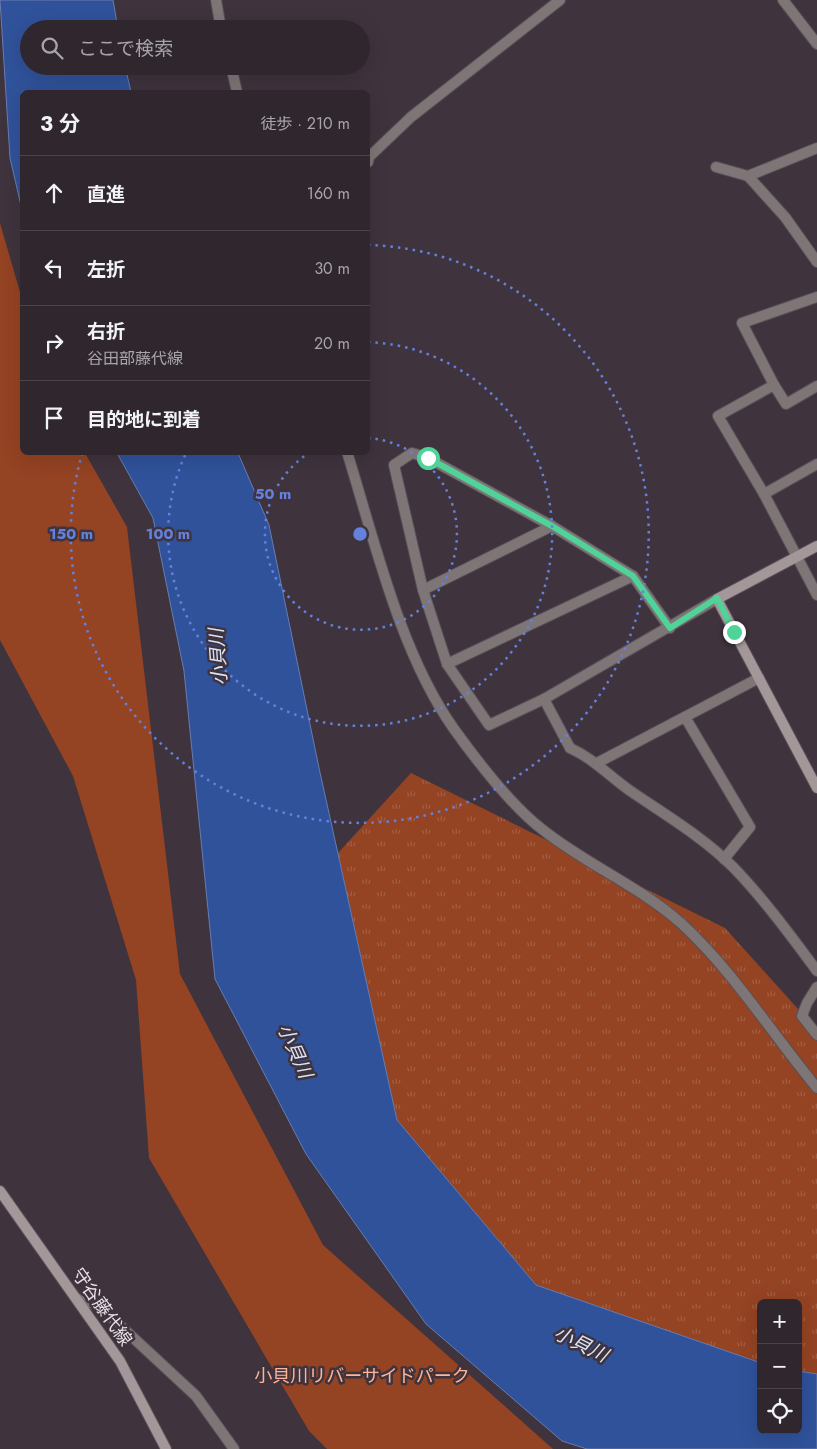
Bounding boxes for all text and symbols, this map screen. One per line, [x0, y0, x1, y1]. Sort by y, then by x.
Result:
search box [20, 20, 370, 75]
icon: search [38, 34, 66, 62]
text: ここで検索 [78, 35, 173, 62]
text: 3 分 [40, 109, 80, 139]
text: 徒歩 · 210 m [260, 112, 350, 135]
icon: ahead [40, 179, 68, 207]
text: 直進 [87, 181, 125, 208]
text: 160 m [307, 182, 350, 205]
icon: left [40, 254, 68, 282]
text: 左折 [87, 256, 125, 283]
text: 30 m [314, 257, 350, 280]
text: 右折 [87, 318, 125, 345]
icon: right [40, 329, 68, 357]
text: 20 m [314, 332, 350, 355]
text: 谷田部藤代線 [87, 347, 183, 370]
icon: arrive [40, 404, 68, 432]
text: 目的地に到着 [87, 406, 201, 433]
route start [417, 447, 440, 470]
text: 50 m [255, 483, 291, 505]
text: 150 m [49, 523, 93, 545]
text: 100 m [146, 523, 190, 545]
centre of rings [351, 525, 369, 543]
route end [723, 621, 746, 644]
water label: 小貝川 [202, 626, 233, 686]
water label: 小貝川 [271, 1019, 320, 1084]
street label: 守谷藤代線 [66, 1263, 138, 1351]
map controls [757, 1299, 802, 1434]
button: + [757, 1299, 802, 1344]
water label: 小貝川 [549, 1319, 614, 1370]
button: − [757, 1344, 802, 1389]
park label: 小貝川リバーサイドパーク [254, 1363, 470, 1389]
button: locate [757, 1389, 802, 1434]

